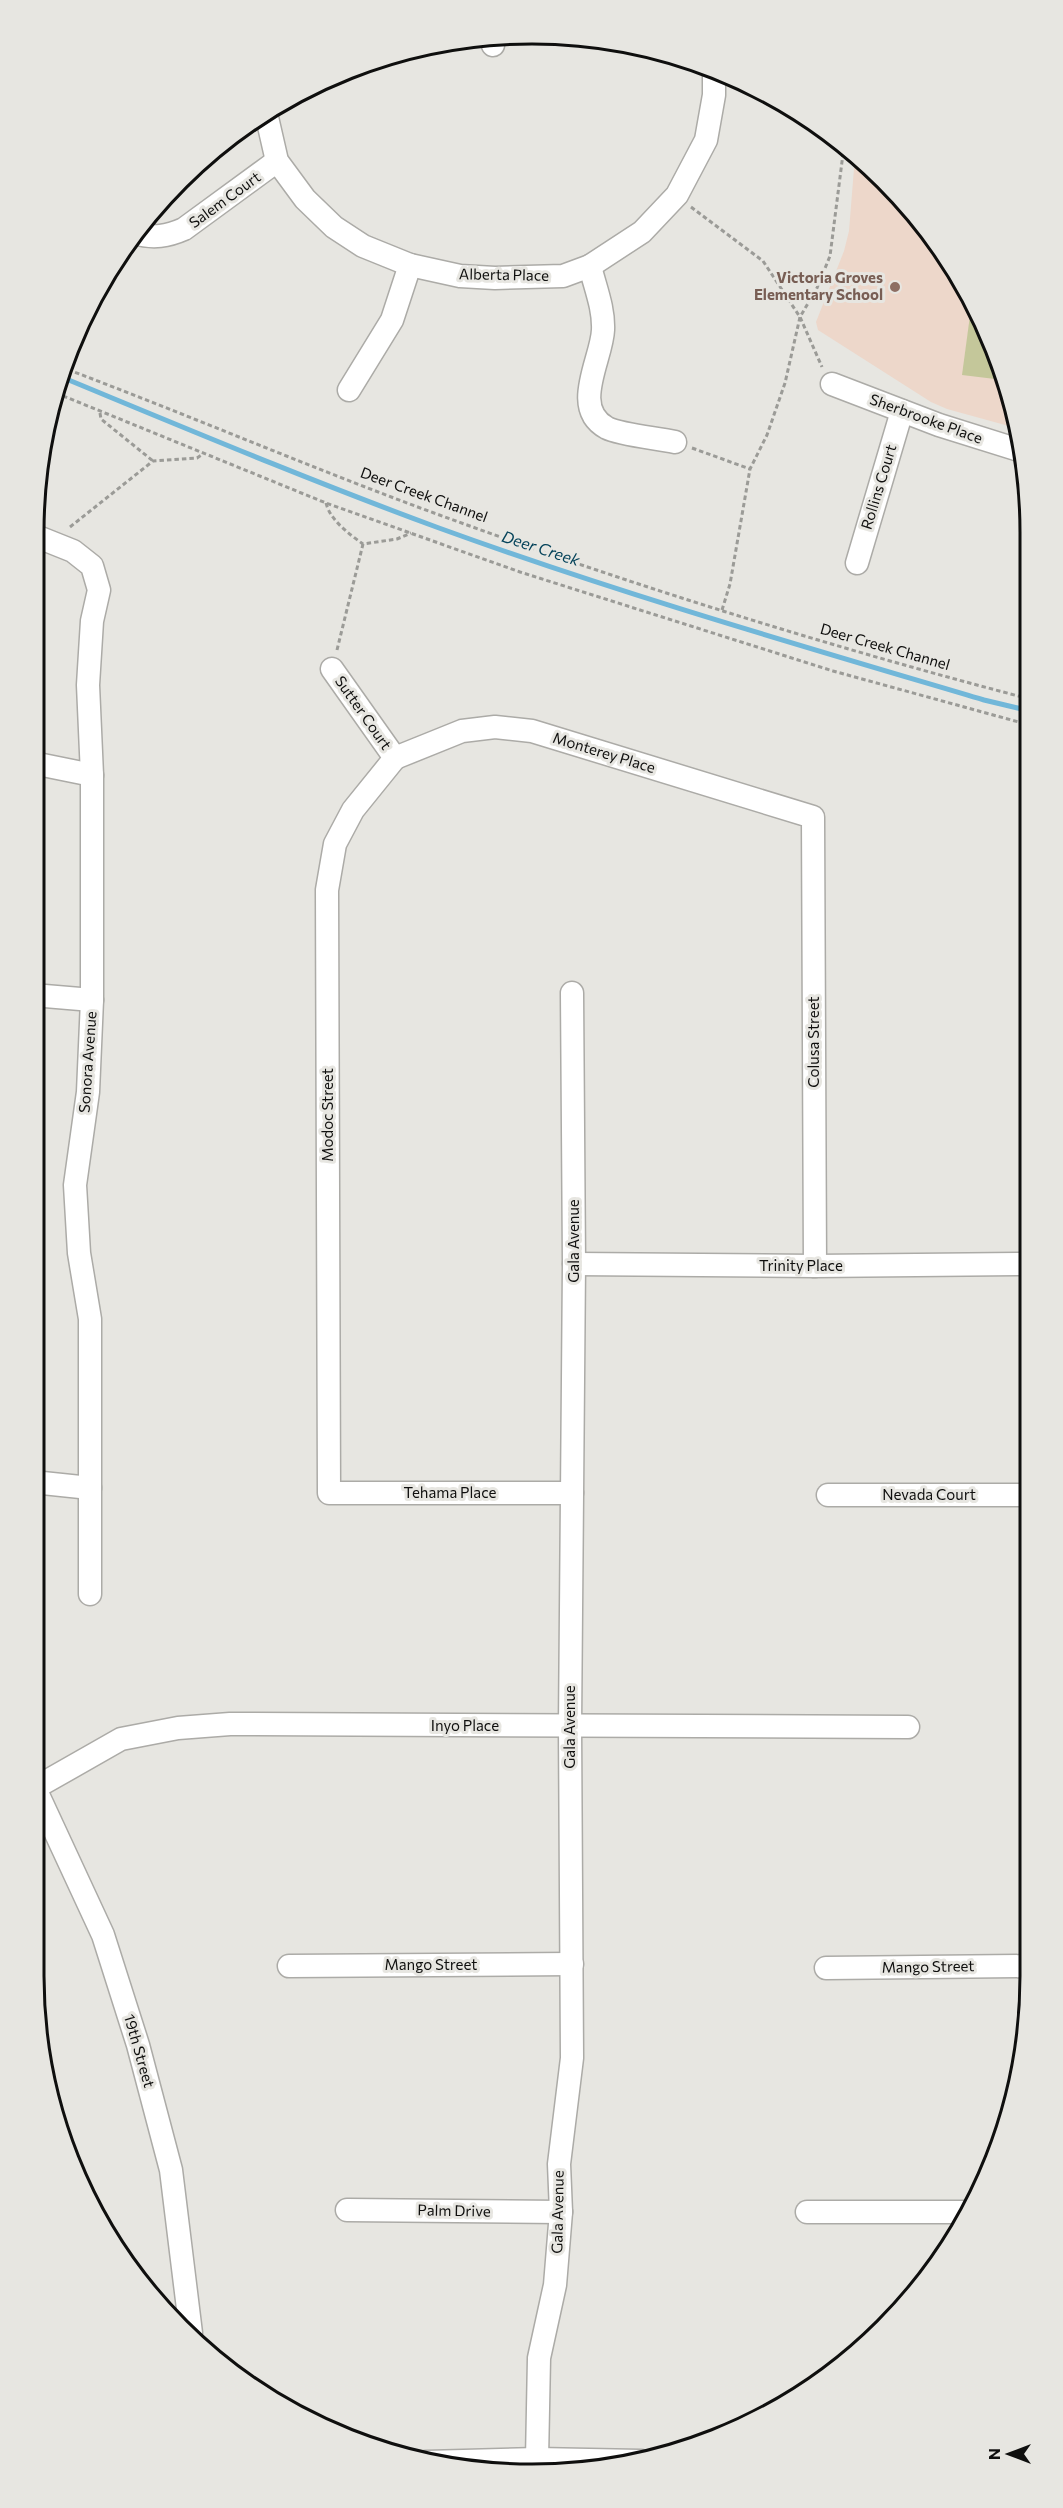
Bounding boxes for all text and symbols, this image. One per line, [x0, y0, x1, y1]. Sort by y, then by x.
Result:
street label: Salem Court [185, 167, 264, 231]
street label: Alberta Place [459, 264, 549, 284]
place label: Victoria Groves Elementary School [754, 268, 883, 303]
marker: Victoria Groves Elementary School [888, 280, 902, 294]
street label: Sherbrooke Place [867, 389, 985, 447]
street label: Rollins Court [857, 442, 900, 531]
street label: Deer Creek Channel [358, 463, 490, 525]
water label: Deer Creek [500, 526, 583, 569]
street label: Deer Creek Channel [818, 619, 952, 673]
street label: Sutter Court [332, 672, 396, 753]
street label: Monterey Place [551, 728, 658, 776]
street label: Colusa Street [804, 996, 822, 1088]
street label: Sonora Avenue [74, 1010, 100, 1113]
street label: Modoc Street [318, 1068, 336, 1162]
street label: Gala Avenue [564, 1199, 582, 1283]
street label: Trinity Place [759, 1256, 843, 1274]
street label: Tehama Place [403, 1483, 497, 1501]
street label: Nevada Court [882, 1485, 976, 1503]
street label: Gala Avenue [560, 1685, 578, 1769]
street label: Inyo Place [431, 1716, 499, 1734]
street label: Mango Street [385, 1955, 477, 1973]
street label: Mango Street [881, 1956, 975, 1976]
street label: 19th Street [121, 2012, 159, 2090]
street label: Gala Avenue [547, 2170, 567, 2254]
street label: Palm Drive [417, 2200, 491, 2220]
north arrow [979, 2424, 1039, 2484]
text: N [984, 2448, 1003, 2460]

